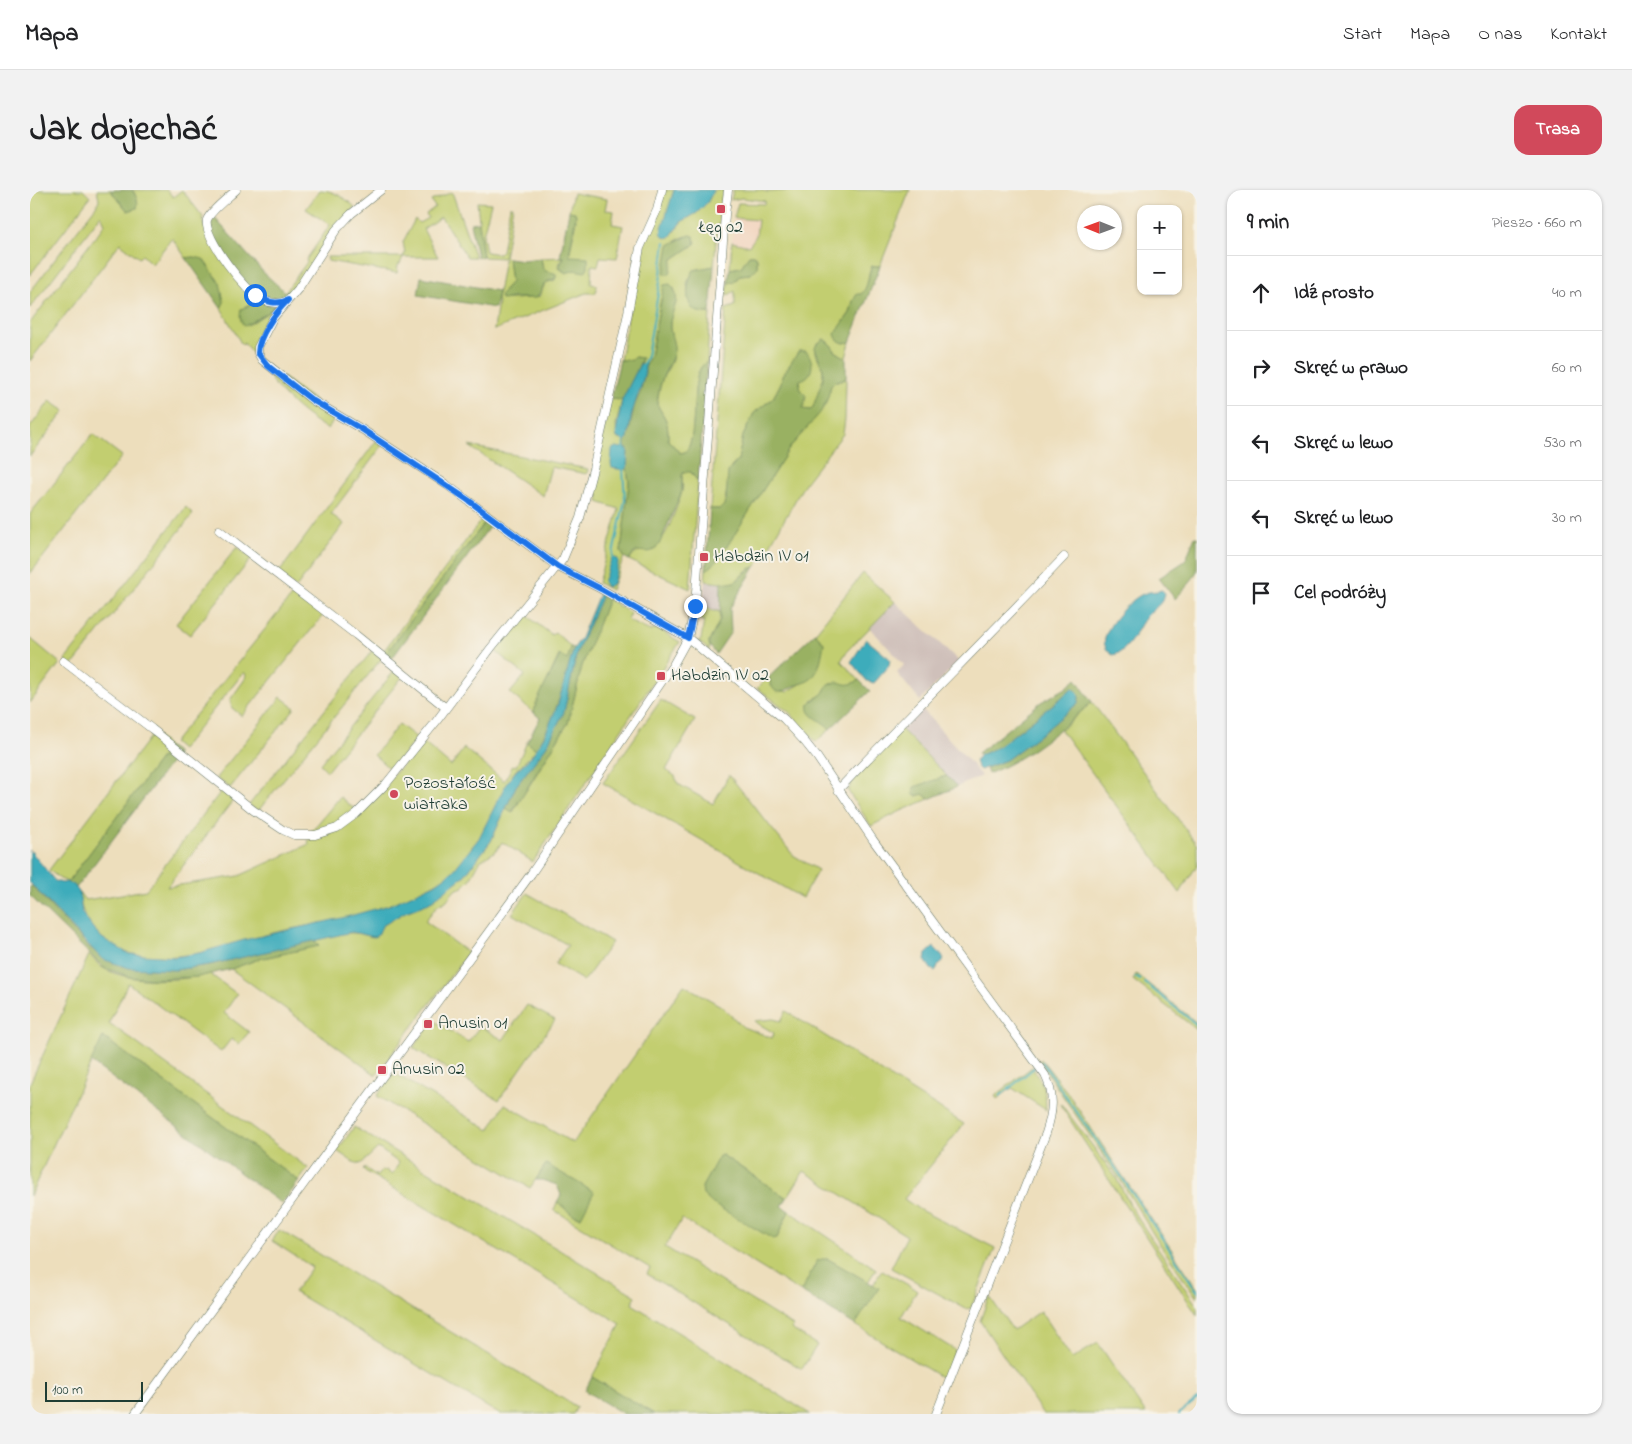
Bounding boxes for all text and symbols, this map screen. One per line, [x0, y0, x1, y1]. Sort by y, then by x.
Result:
text: Mapa [25, 17, 79, 52]
text: Start [1343, 22, 1382, 48]
text: Mapa [1410, 22, 1450, 48]
text: O nas [1478, 22, 1522, 48]
text: Kontakt [1550, 22, 1607, 48]
text: Jak dojechać [30, 105, 217, 156]
button: Trasa [1514, 105, 1602, 155]
marker: Łęg 02 [715, 203, 727, 215]
north arrow [1077, 205, 1122, 250]
map controls [1137, 205, 1182, 295]
button: + [1137, 205, 1182, 250]
text: 9 min [1247, 208, 1289, 238]
text: Pieszo · 660 m [1492, 211, 1582, 235]
place label: Łęg 02 [698, 215, 743, 242]
button: − [1137, 250, 1182, 295]
icon: ahead [1247, 279, 1275, 307]
text: Idź prosto [1294, 280, 1374, 307]
text: 40 m [1552, 281, 1582, 305]
route start [244, 284, 267, 307]
icon: right [1247, 354, 1275, 382]
text: Skręć w prawo [1294, 355, 1408, 382]
text: 60 m [1552, 356, 1582, 380]
icon: left [1247, 429, 1275, 457]
text: Skręć w lewo [1294, 430, 1393, 457]
text: 530 m [1543, 431, 1582, 455]
icon: left [1247, 504, 1275, 532]
text: Skręć w lewo [1294, 505, 1393, 532]
text: 30 m [1552, 506, 1582, 530]
place label: Habdzin IV 01 [714, 544, 809, 570]
marker: Habdzin IV 01 [698, 551, 710, 563]
icon: arrive [1247, 579, 1275, 607]
text: Cel podróży [1294, 580, 1386, 607]
route end [684, 595, 707, 618]
place label: Habdzin IV 02 [671, 663, 769, 689]
marker: Habdzin IV 02 [655, 670, 667, 682]
place label: Pozostałość wiatraka [404, 771, 495, 818]
marker: Pozostałość wiatraka [388, 788, 400, 800]
place label: Anusin 01 [438, 1011, 508, 1037]
marker: Anusin 01 [422, 1018, 434, 1030]
place label: Anusin 02 [392, 1057, 465, 1083]
marker: Anusin 02 [376, 1064, 388, 1076]
scale bar [45, 1379, 142, 1402]
text: 100 m [52, 1380, 83, 1401]

